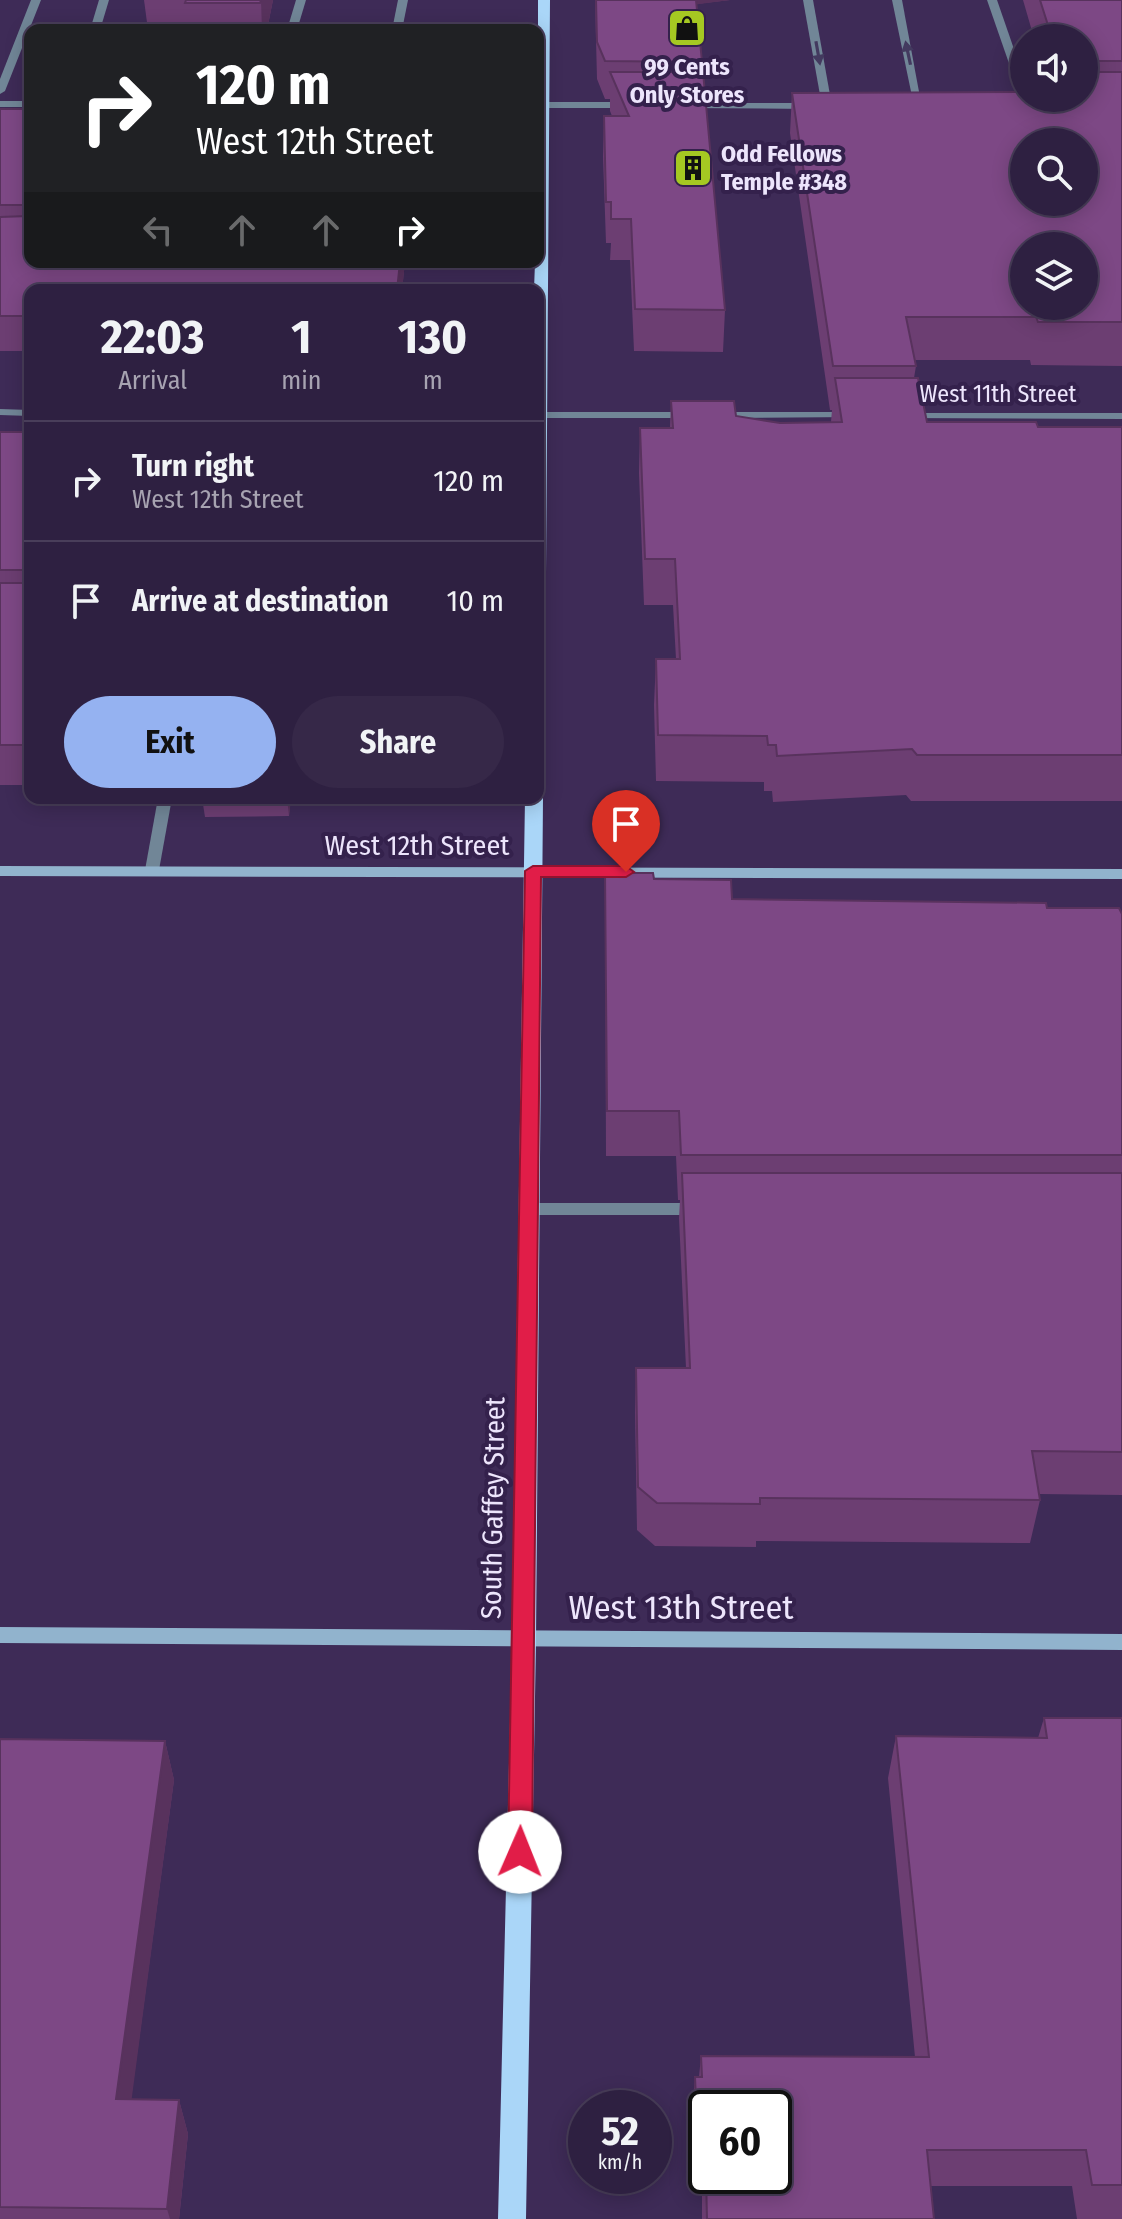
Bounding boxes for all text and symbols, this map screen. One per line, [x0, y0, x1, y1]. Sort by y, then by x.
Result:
shop icon: 99 Cents Only Stores [666, 7, 708, 49]
map controls [1010, 24, 1098, 320]
button: sound [1010, 24, 1098, 112]
one-way arrow [901, 40, 914, 65]
one-way arrow [812, 41, 824, 66]
text: 120 m [196, 52, 331, 119]
place label: 99 Cents Only Stores [630, 53, 745, 109]
icon: right [64, 56, 168, 160]
text: West 12th Street [196, 120, 434, 164]
button: search [1010, 128, 1098, 216]
place label: Odd Fellows Temple #348 [721, 140, 847, 196]
building icon: Odd Fellows Temple #348 [672, 147, 714, 189]
icon: left [136, 208, 180, 252]
icon: ahead [220, 208, 264, 252]
icon: ahead [304, 208, 348, 252]
icon: right [388, 208, 432, 252]
button: layers [1010, 232, 1098, 320]
text: 22:03 [101, 308, 205, 366]
text: 1 [291, 308, 311, 366]
text: 130 [398, 308, 467, 366]
text: Arrival [118, 365, 187, 396]
text: min [281, 365, 321, 396]
text: m [423, 365, 443, 396]
street label: West 11th Street [920, 380, 1077, 408]
text: Turn right [132, 448, 254, 484]
icon: right [64, 459, 108, 503]
text: 120 m [433, 463, 504, 499]
text: West 12th Street [132, 484, 304, 515]
icon: arrive [64, 579, 108, 623]
text: Arrive at destination [132, 583, 389, 619]
text: 10 m [447, 583, 504, 619]
button: Exit [64, 696, 276, 788]
button: Share [292, 696, 504, 788]
pin [592, 790, 660, 872]
icon: arrive [604, 802, 648, 846]
street label: West 12th Street [325, 829, 510, 862]
street label: South Gaffey Street [475, 1396, 511, 1619]
street label: West 13th Street [569, 1587, 794, 1628]
position arrow [478, 1810, 562, 1894]
speed limit sign: 60 [688, 2090, 792, 2194]
text: 52 [601, 2108, 639, 2156]
text: km/h [598, 2150, 642, 2174]

